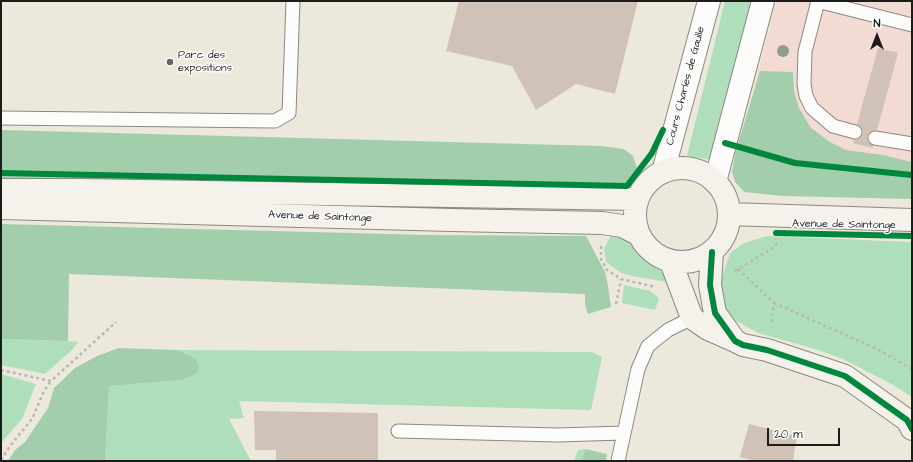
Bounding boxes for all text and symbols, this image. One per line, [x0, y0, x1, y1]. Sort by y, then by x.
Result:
north arrow [857, 16, 897, 56]
text: N [874, 16, 880, 31]
street label: Cours Charles de Gaulle [664, 25, 708, 147]
place label: Parc des expositions [178, 49, 232, 75]
marker: Parc des expositions [165, 57, 175, 67]
street label: Avenue de Saintonge [268, 209, 372, 225]
street label: Avenue de Saintonge [792, 217, 896, 233]
scale bar [769, 420, 842, 446]
text: 20 m [774, 426, 803, 443]

